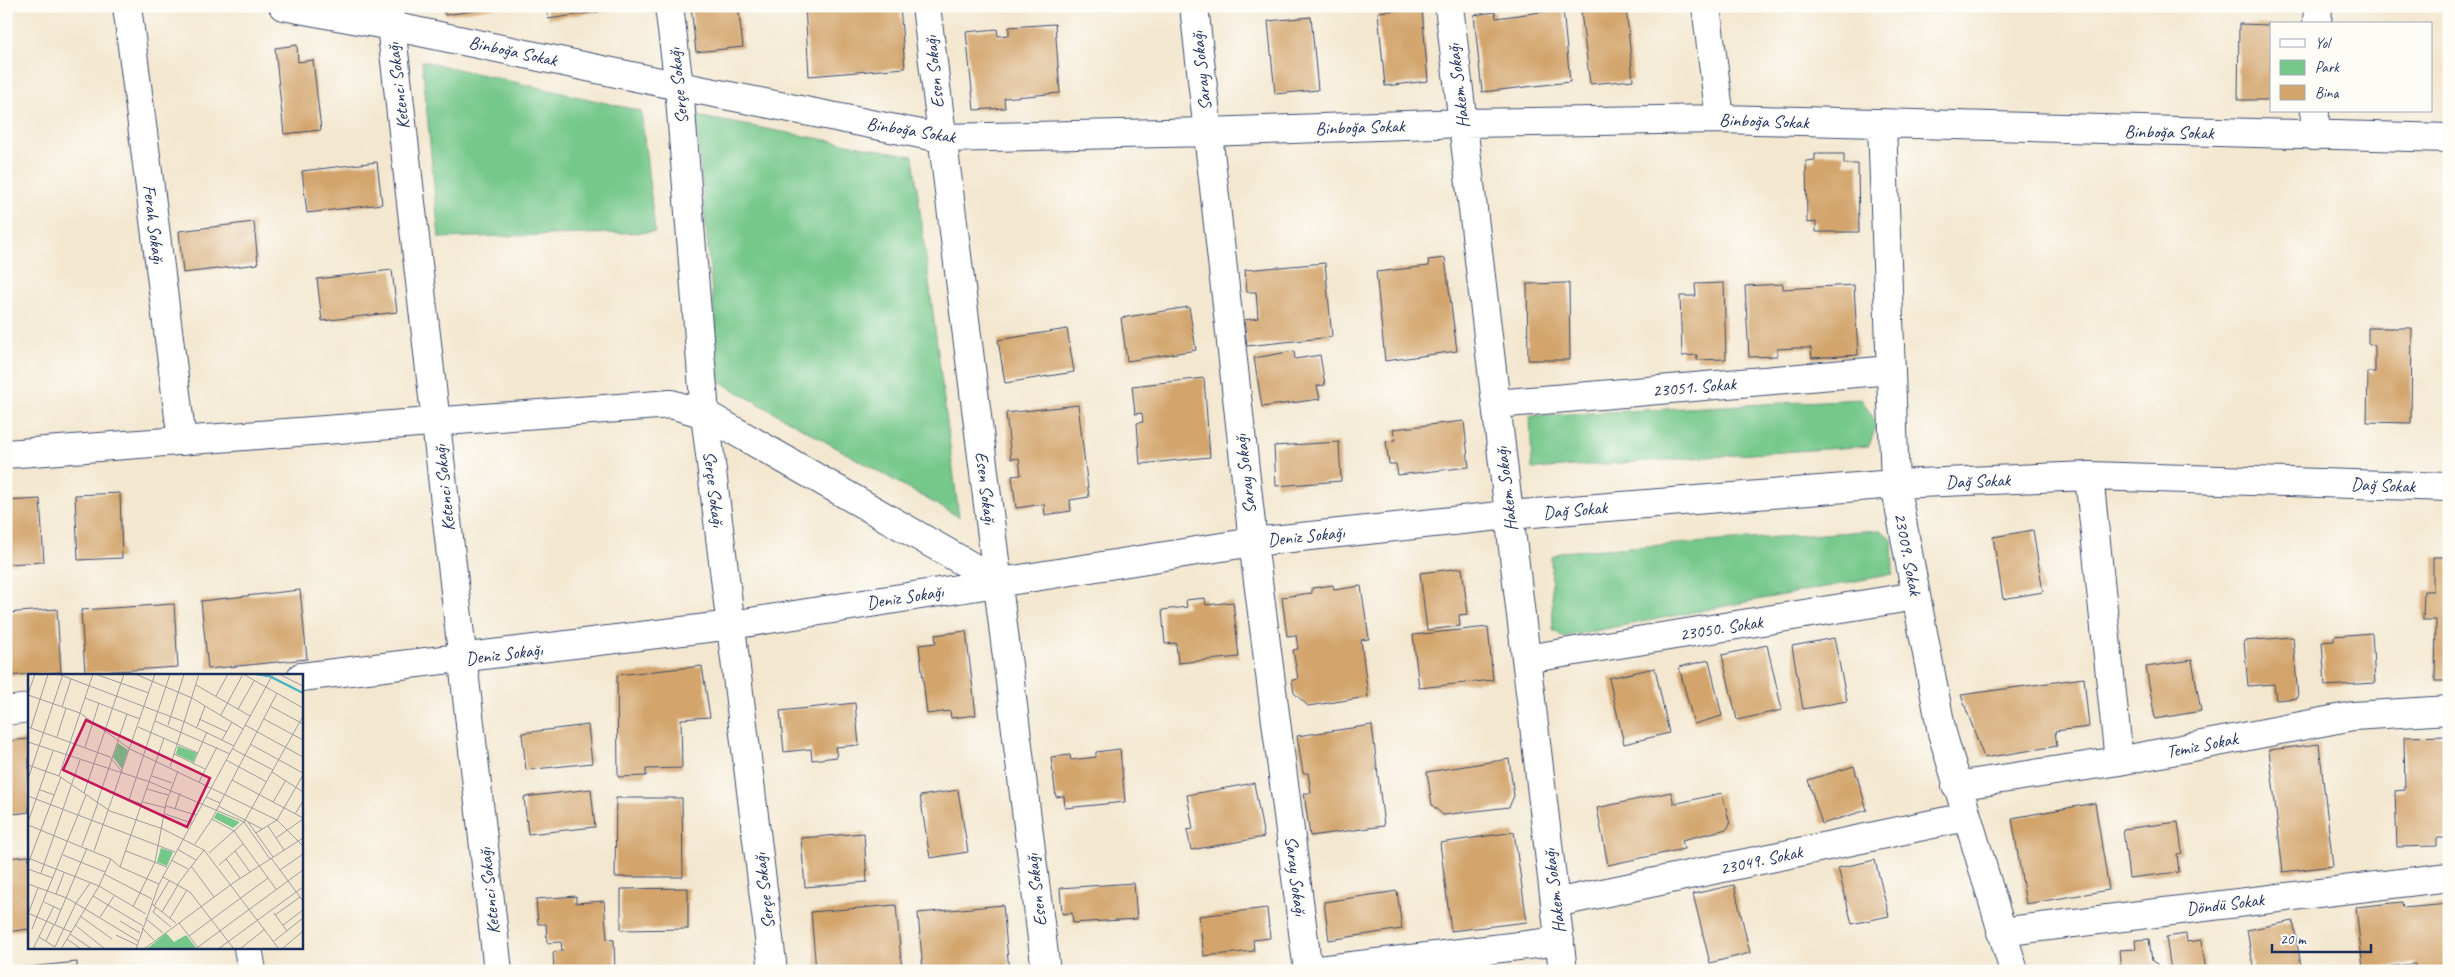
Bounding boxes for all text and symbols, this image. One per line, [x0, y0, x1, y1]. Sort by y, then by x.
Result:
legend [2270, 22, 2432, 112]
street label: Saray Sokağı [1186, 29, 1216, 112]
street label: Binboğa Sokak [467, 31, 560, 71]
street label: Esen Sokağı [919, 34, 949, 109]
text: Yol [2315, 34, 2332, 53]
street label: Ketenci Sokağı [382, 41, 414, 130]
street label: Hakem Sokağı [1442, 42, 1474, 130]
street label: Serçe Sokağı [663, 46, 693, 125]
text: Park [2315, 58, 2340, 77]
text: Bina [2315, 84, 2340, 103]
street label: Binboğa Sokak [1719, 108, 1810, 134]
street label: Binboğa Sokak [865, 112, 958, 148]
street label: Binboğa Sokak [1315, 114, 1406, 140]
street label: Binboğa Sokak [2124, 120, 2215, 144]
street label: Ferah Sokağı [138, 183, 170, 265]
street label: 23051. Sokak [1651, 372, 1738, 402]
street label: Saray Sokağı [1229, 432, 1261, 515]
street label: Ketenci Sokağı [428, 443, 459, 532]
street label: Hakem Sokağı [1490, 445, 1522, 533]
street label: Serçe Sokağı [698, 450, 730, 529]
street label: Esen Sokağı [971, 451, 1001, 526]
street label: Dağ Sokak [1945, 469, 2012, 493]
street label: Dağ Sokak [2350, 473, 2417, 497]
street label: Dağ Sokak [1542, 496, 1609, 524]
street label: 23009. Sokak [1889, 511, 1927, 599]
street label: Deniz Sokağı [1266, 521, 1346, 551]
street label: Deniz Sokağı [865, 580, 945, 614]
street label: 23050. Sokak [1678, 610, 1765, 645]
street label: Deniz Sokağı [464, 638, 544, 670]
inset map [28, 674, 302, 950]
street label: Temiz Sokak [2165, 727, 2241, 763]
street label: Saray Sokağı [1280, 835, 1312, 918]
street label: 23049. Sokak [1718, 840, 1806, 879]
street label: Ketenci Sokağı [473, 846, 504, 935]
street label: Hakem Sokağı [1538, 847, 1570, 935]
street label: Serçe Sokağı [748, 851, 780, 930]
street label: Esen Sokağı [1021, 852, 1051, 927]
street label: Döndü Sokak [2185, 888, 2267, 920]
scale bar [2272, 922, 2371, 954]
text: 20 m [2280, 930, 2307, 949]

